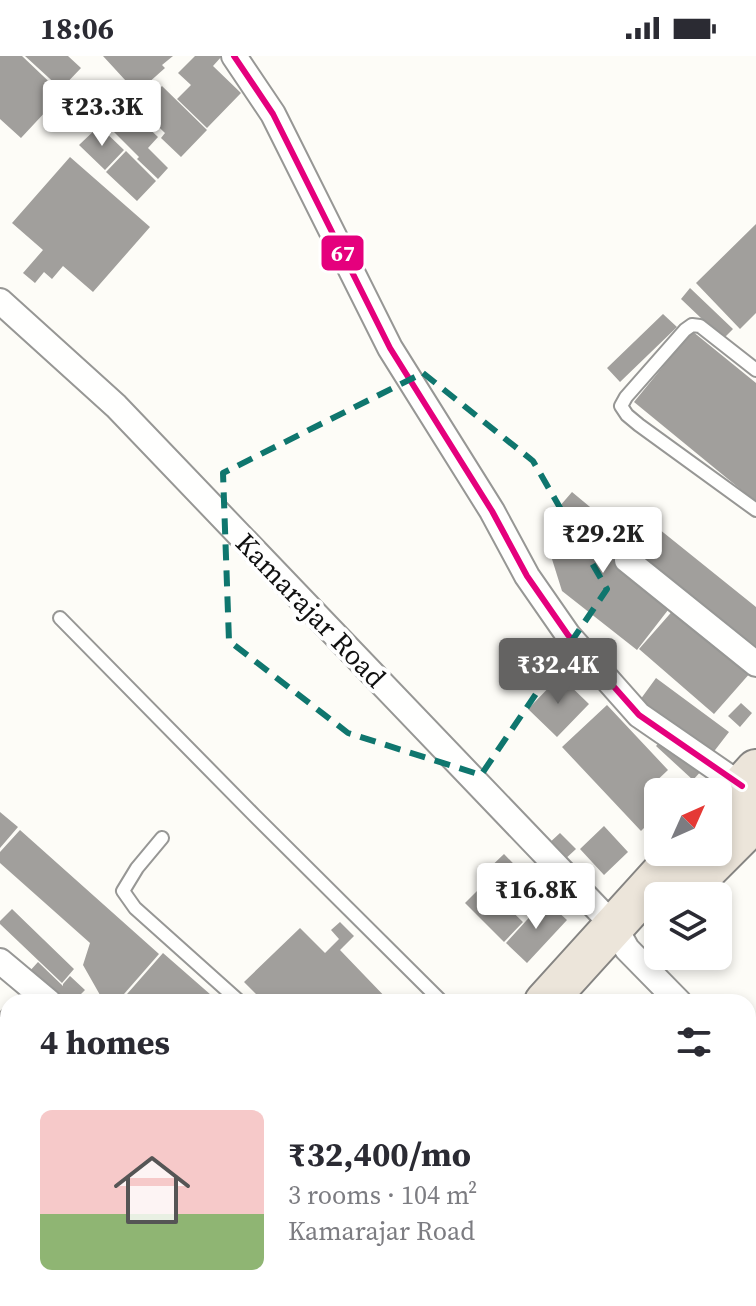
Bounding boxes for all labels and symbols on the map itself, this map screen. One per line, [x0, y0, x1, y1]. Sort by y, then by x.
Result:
pin: ₹23.3K [37, 80, 167, 148]
line badge: 67 [320, 234, 365, 272]
text: 67 [331, 238, 355, 268]
pin: ₹29.2K [538, 507, 668, 575]
street label: Kamarajar Road [227, 524, 395, 696]
pin: ₹32.4K [493, 638, 623, 706]
north arrow [644, 778, 732, 866]
pin: ₹16.8K [471, 863, 601, 931]

